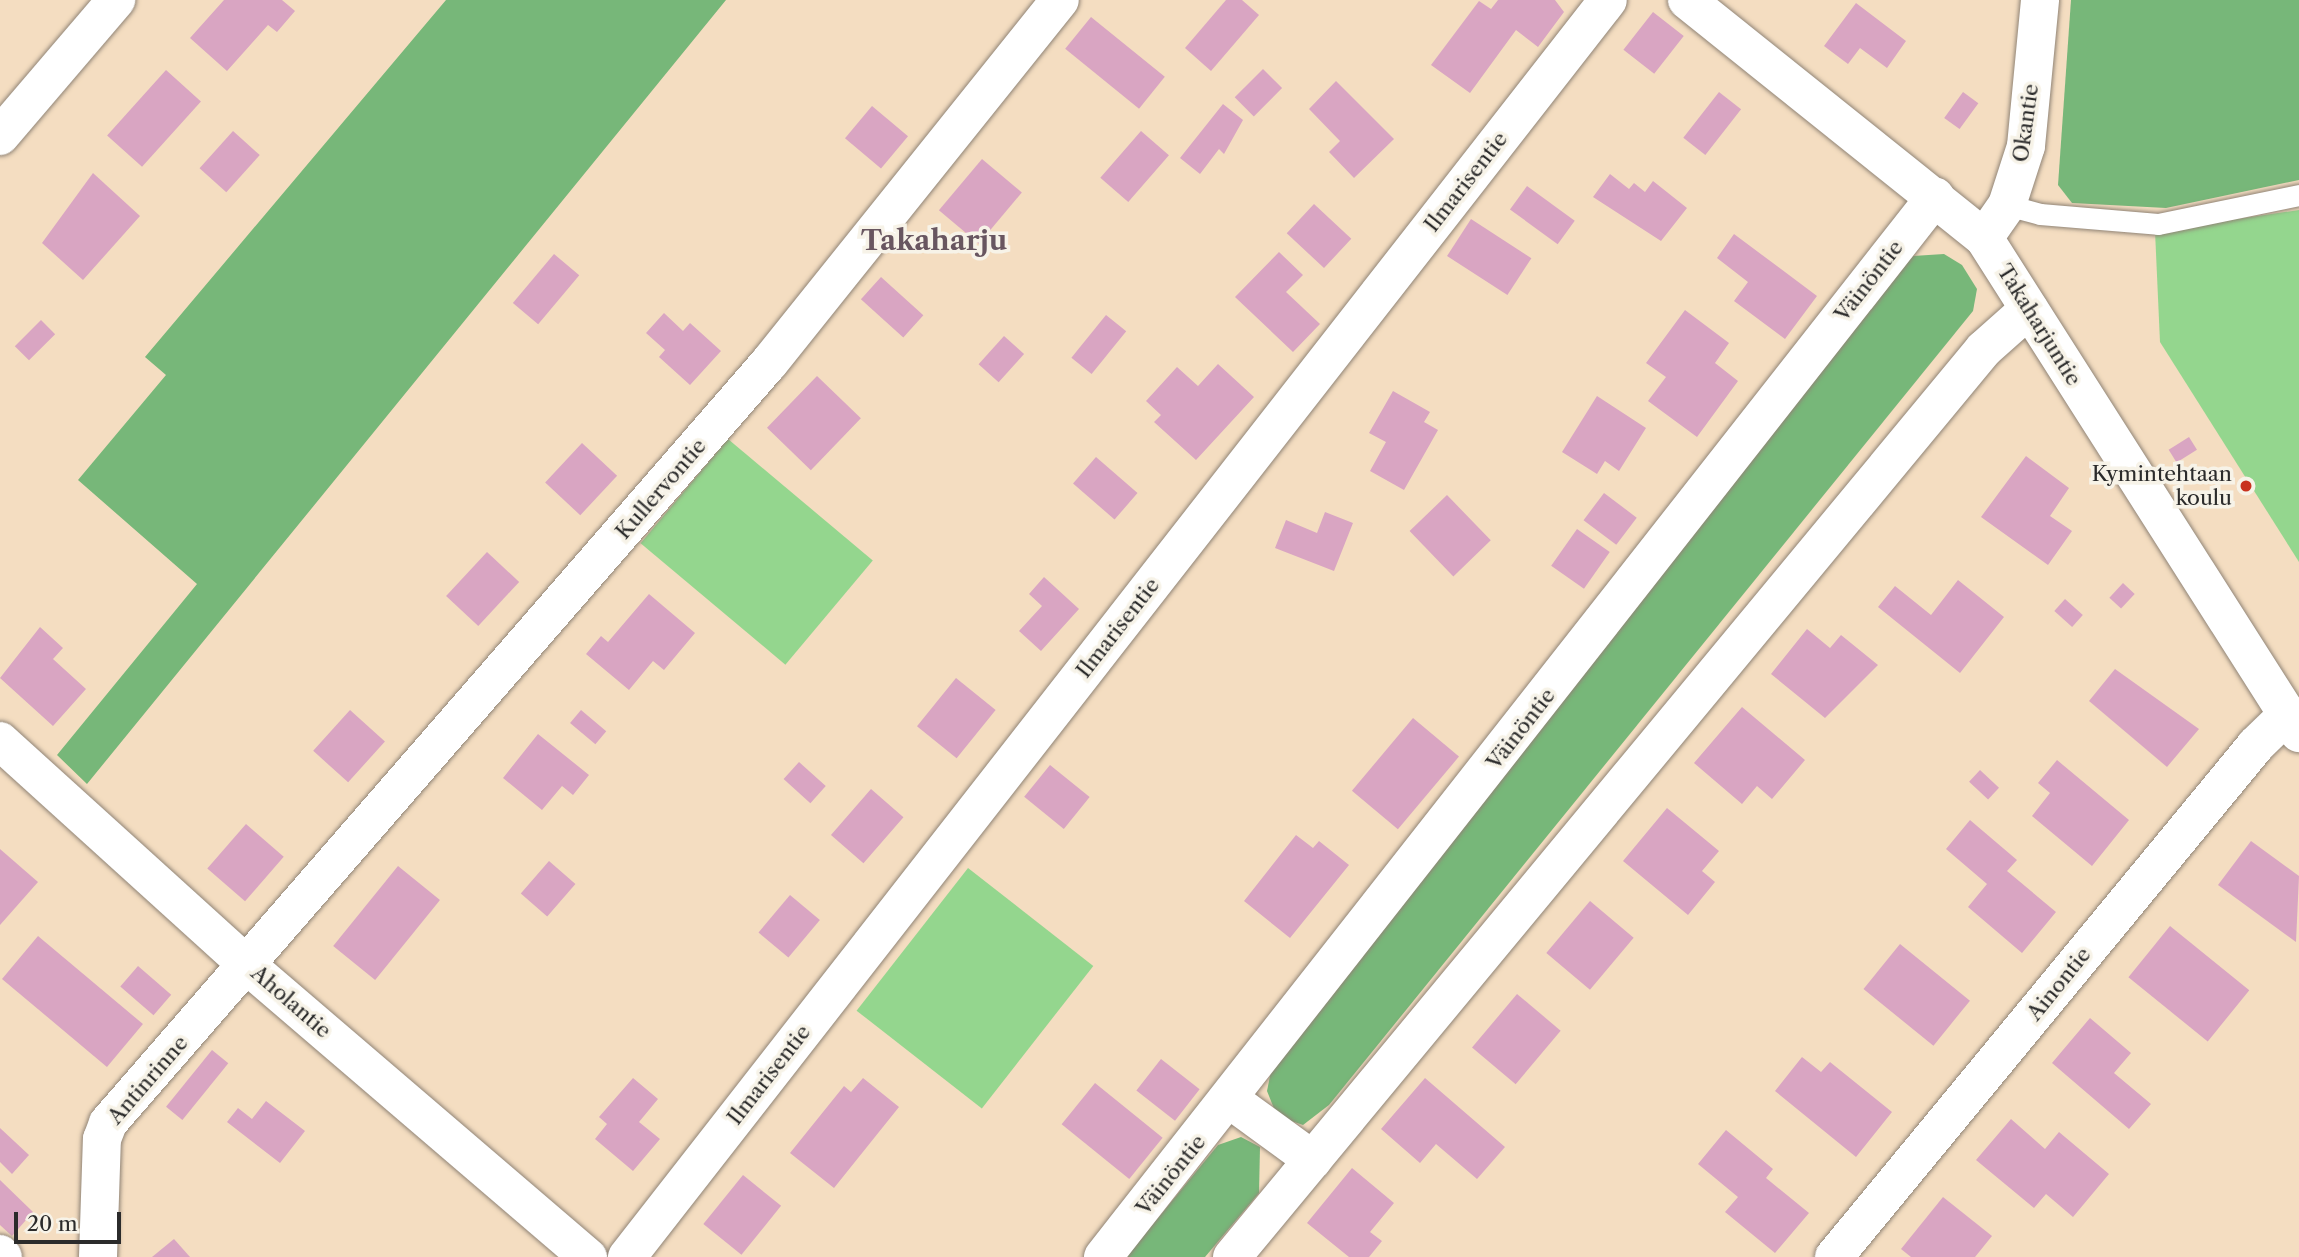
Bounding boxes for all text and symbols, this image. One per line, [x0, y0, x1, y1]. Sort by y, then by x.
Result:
street label: Okantie [2008, 82, 2044, 164]
street label: Ilmarisentie [1419, 127, 1513, 237]
district label: Takaharju [861, 223, 1007, 257]
street label: Väinöntie [1830, 235, 1908, 327]
street label: Takaharjuntie [1992, 260, 2086, 390]
street label: Kullervontie [611, 434, 711, 544]
place label: Kymintehtaan koulu [2092, 461, 2232, 511]
marker: Kymintehtaan koulu [2238, 478, 2254, 494]
street label: Ilmarisentie [1071, 573, 1165, 683]
street label: Väinöntie [1482, 683, 1560, 775]
street label: Ainontie [2022, 942, 2096, 1026]
street label: Aholantie [246, 960, 336, 1044]
street label: Ilmarisentie [722, 1020, 816, 1130]
street label: Antinrinne [103, 1031, 193, 1129]
street label: Väinöntie [1131, 1130, 1211, 1220]
scale bar [18, 1198, 124, 1242]
text: 20 m [27, 1211, 78, 1236]

